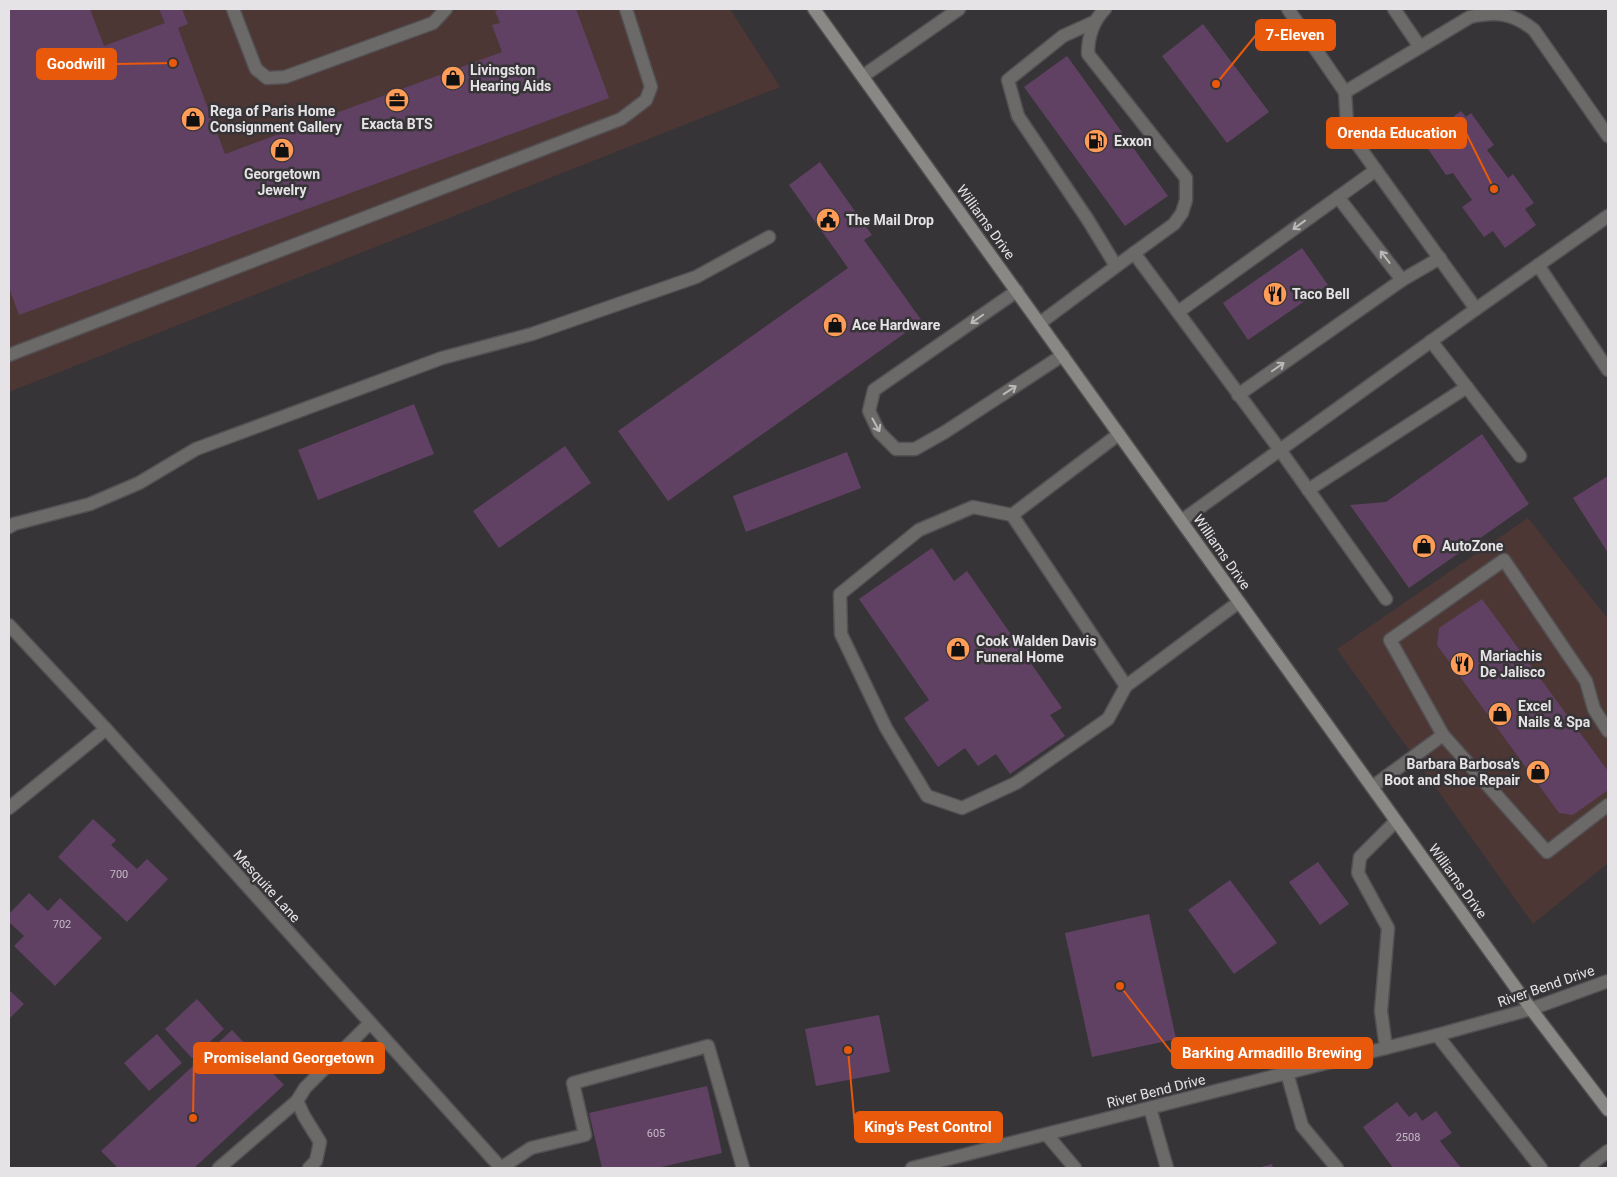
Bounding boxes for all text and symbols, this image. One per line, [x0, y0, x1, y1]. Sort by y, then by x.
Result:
callout: 7-Eleven [1256, 20, 1335, 50]
text: 7-Eleven [1266, 26, 1324, 44]
callout: Goodwill [37, 49, 116, 79]
text: Goodwill [47, 55, 105, 73]
place label: Livingston Hearing Aids [470, 62, 551, 94]
shop icon: Livingston Hearing Aids [440, 65, 466, 91]
office icon: Exacta BTS [384, 87, 410, 113]
place label: Rega of Paris Home Consignment Gallery [210, 103, 343, 135]
shop icon: Rega of Paris Home Consignment Gallery [180, 106, 206, 132]
place label: Exacta BTS [361, 116, 433, 132]
callout: Orenda Education [1327, 118, 1466, 148]
text: Orenda Education [1337, 124, 1457, 142]
fuel station icon: Exxon [1083, 128, 1109, 154]
place label: Exxon [1114, 133, 1152, 149]
shop icon: Georgetown Jewelry [269, 137, 295, 163]
place label: Georgetown Jewelry [244, 166, 320, 198]
street label: Williams Drive [954, 182, 1018, 262]
public building icon: The Mail Drop [815, 207, 841, 233]
place label: The Mail Drop [846, 212, 934, 228]
one-way arrow [1292, 220, 1306, 230]
one-way arrow [1379, 251, 1390, 264]
restaurant icon: Taco Bell [1262, 281, 1288, 307]
place label: Taco Bell [1292, 286, 1350, 302]
shop icon: Ace Hardware [822, 312, 848, 338]
one-way arrow [970, 314, 984, 324]
place label: Ace Hardware [852, 317, 941, 333]
one-way arrow [1271, 362, 1285, 372]
one-way arrow [1003, 384, 1017, 394]
one-way arrow [872, 417, 881, 432]
street label: Williams Drive [1190, 511, 1254, 593]
shop icon: AutoZone [1411, 533, 1437, 559]
place label: AutoZone [1442, 538, 1504, 554]
place label: Cook Walden Davis Funeral Home [976, 633, 1096, 665]
shop icon: Cook Walden Davis Funeral Home [945, 636, 971, 662]
place label: Mariachis De Jalisco [1480, 648, 1545, 680]
restaurant icon: Mariachis De Jalisco [1449, 651, 1475, 677]
place label: Excel Nails & Spa [1518, 698, 1591, 730]
shop icon: Excel Nails & Spa [1487, 701, 1513, 727]
place label: Barbara Barbosa's Boot and Shoe Repair [1384, 756, 1520, 788]
shop icon: Barbara Barbosa's Boot and Shoe Repair [1525, 759, 1551, 785]
street label: Williams Drive [1426, 841, 1490, 921]
street label: Mesquite Lane [230, 847, 304, 925]
house number: 700 [110, 868, 128, 881]
house number: 702 [53, 918, 71, 931]
street label: River Bend Drive [1496, 962, 1596, 1010]
callout: Barking Armadillo Brewing [1172, 1038, 1372, 1068]
callout: Promiseland Georgetown [194, 1043, 384, 1073]
text: Barking Armadillo Brewing [1182, 1044, 1362, 1062]
text: Promiseland Georgetown [204, 1049, 374, 1067]
street label: River Bend Drive [1105, 1071, 1207, 1111]
callout: King's Pest Control [855, 1112, 1002, 1142]
text: King's Pest Control [864, 1118, 992, 1136]
house number: 605 [647, 1127, 665, 1140]
house number: 2508 [1396, 1131, 1420, 1144]

